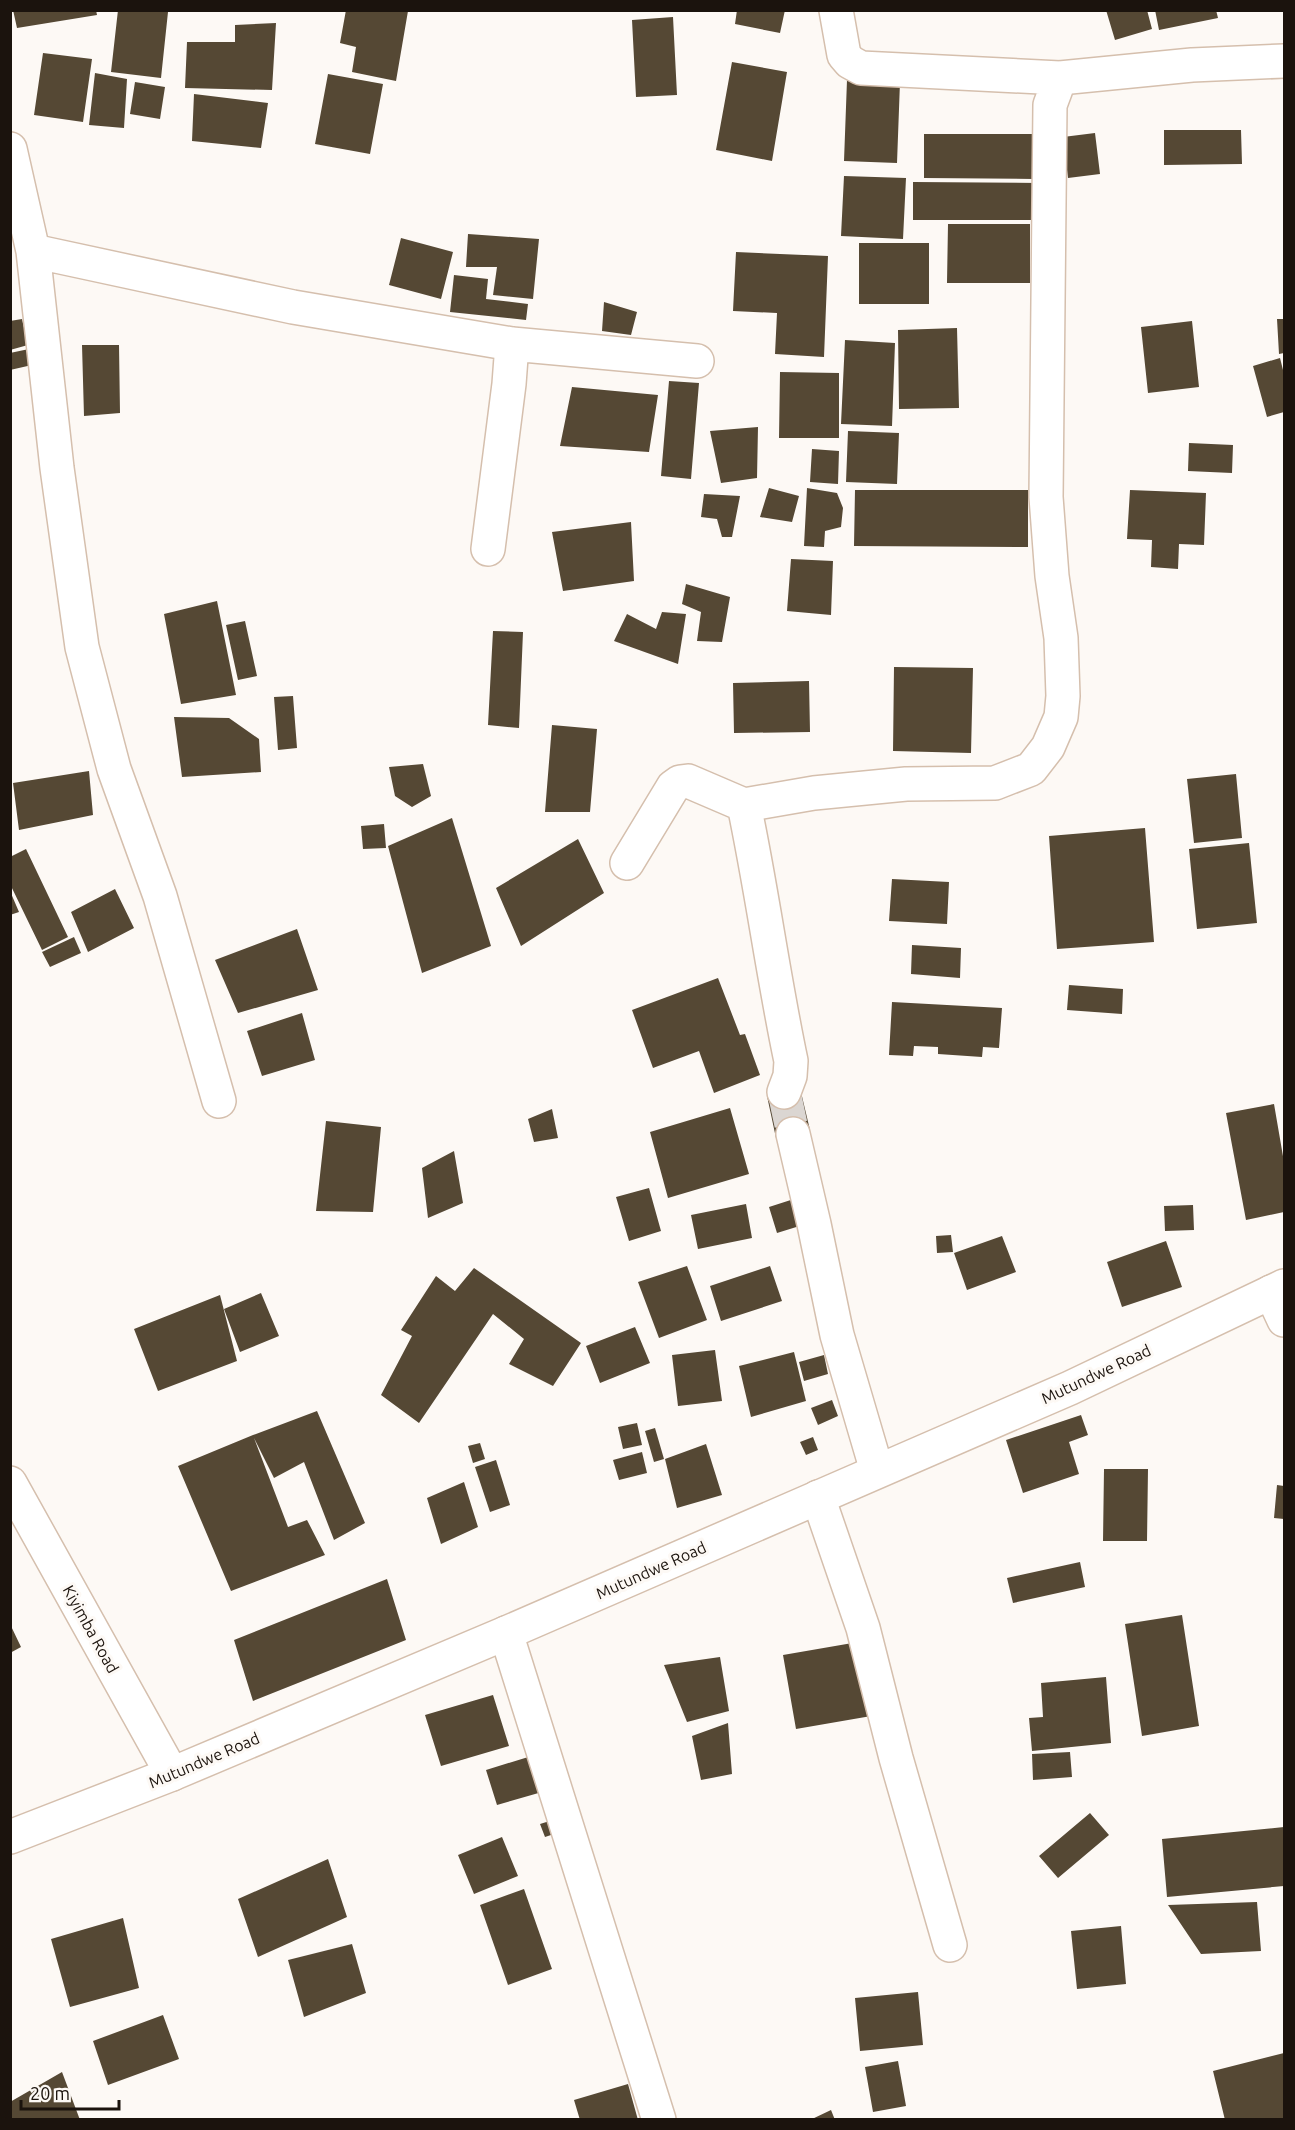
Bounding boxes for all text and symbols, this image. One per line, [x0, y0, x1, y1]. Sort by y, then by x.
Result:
street label: Mutundwe Road [1038, 1341, 1154, 1407]
street label: Mutundwe Road [593, 1538, 709, 1602]
street label: Kiyimba Road [60, 1582, 122, 1676]
street label: Mutundwe Road [146, 1729, 262, 1791]
scale bar [21, 2073, 118, 2111]
text: 20 m [30, 2083, 70, 2103]

